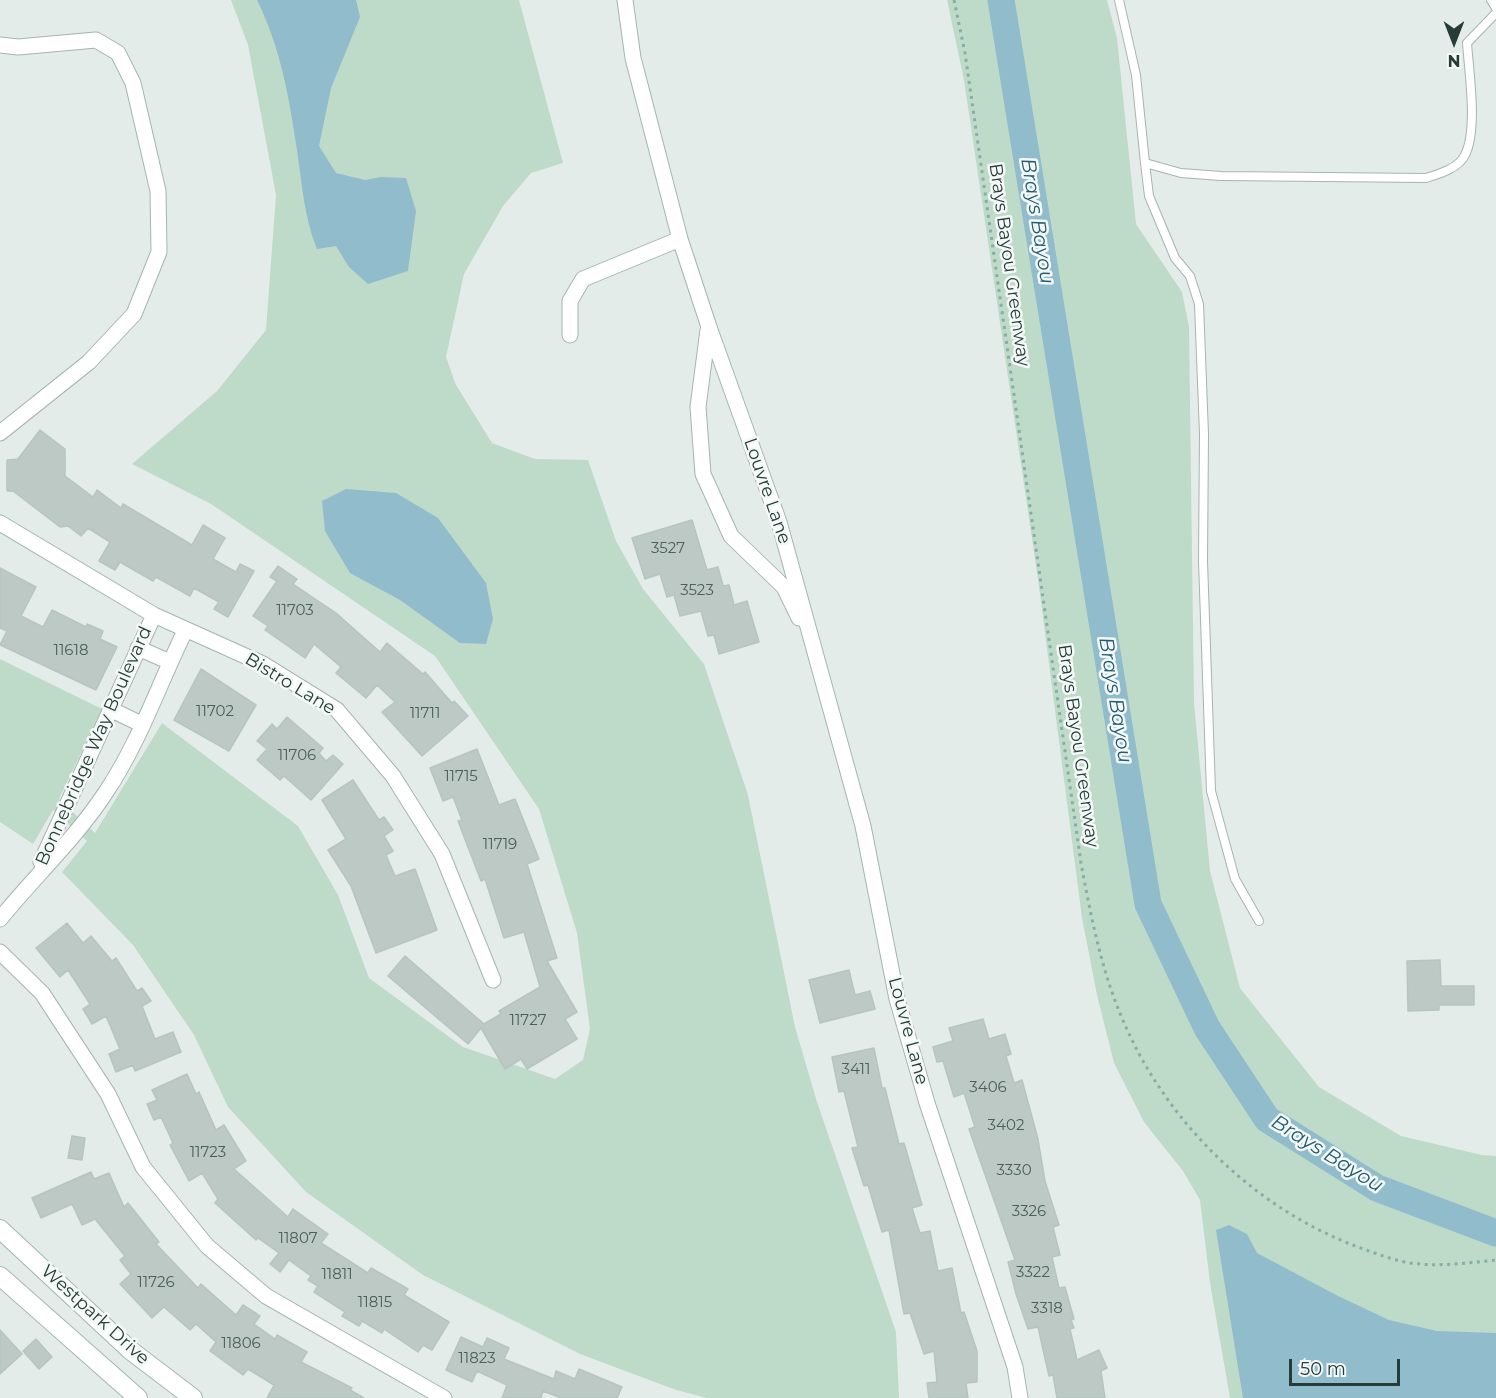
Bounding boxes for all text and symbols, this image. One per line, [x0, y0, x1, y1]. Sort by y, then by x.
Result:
north arrow [1424, 12, 1484, 72]
text: N [1448, 51, 1460, 70]
water label: Brays Bayou [1015, 156, 1059, 286]
street label: Brays Bayou Greenway [984, 162, 1034, 368]
street label: Louvre Lane [739, 435, 795, 547]
house number: 3527 [651, 540, 685, 558]
house number: 3523 [680, 582, 714, 600]
house number: 11703 [276, 602, 314, 620]
street label: Bonnebridge Way Boulevard [31, 623, 157, 869]
water label: Brays Bayou [1093, 635, 1137, 765]
house number: 11618 [54, 642, 88, 660]
street label: Brays Bayou Greenway [1053, 643, 1103, 849]
street label: Bistro Lane [241, 649, 339, 719]
house number: 11702 [196, 703, 234, 721]
house number: 11711 [410, 705, 440, 723]
house number: 11706 [278, 747, 316, 765]
house number: 11715 [444, 768, 478, 786]
house number: 11719 [483, 836, 517, 854]
street label: Louvre Lane [883, 975, 933, 1087]
house number: 11727 [510, 1012, 546, 1030]
house number: 3411 [842, 1061, 870, 1079]
house number: 3406 [969, 1079, 1007, 1097]
water label: Brays Bayou [1267, 1110, 1387, 1198]
house number: 3402 [988, 1117, 1024, 1135]
house number: 11723 [190, 1144, 226, 1162]
house number: 3330 [996, 1162, 1032, 1180]
house number: 3326 [1012, 1203, 1046, 1221]
house number: 11807 [278, 1230, 318, 1248]
street label: Westpark Drive [36, 1261, 154, 1369]
house number: 3322 [1016, 1264, 1050, 1282]
house number: 11811 [321, 1266, 353, 1284]
house number: 11726 [137, 1274, 175, 1292]
house number: 11815 [358, 1294, 392, 1312]
house number: 3318 [1031, 1300, 1063, 1318]
house number: 11806 [221, 1335, 261, 1353]
scale bar [1292, 1347, 1403, 1385]
house number: 11823 [458, 1350, 496, 1368]
text: 50 m [1300, 1358, 1346, 1380]

